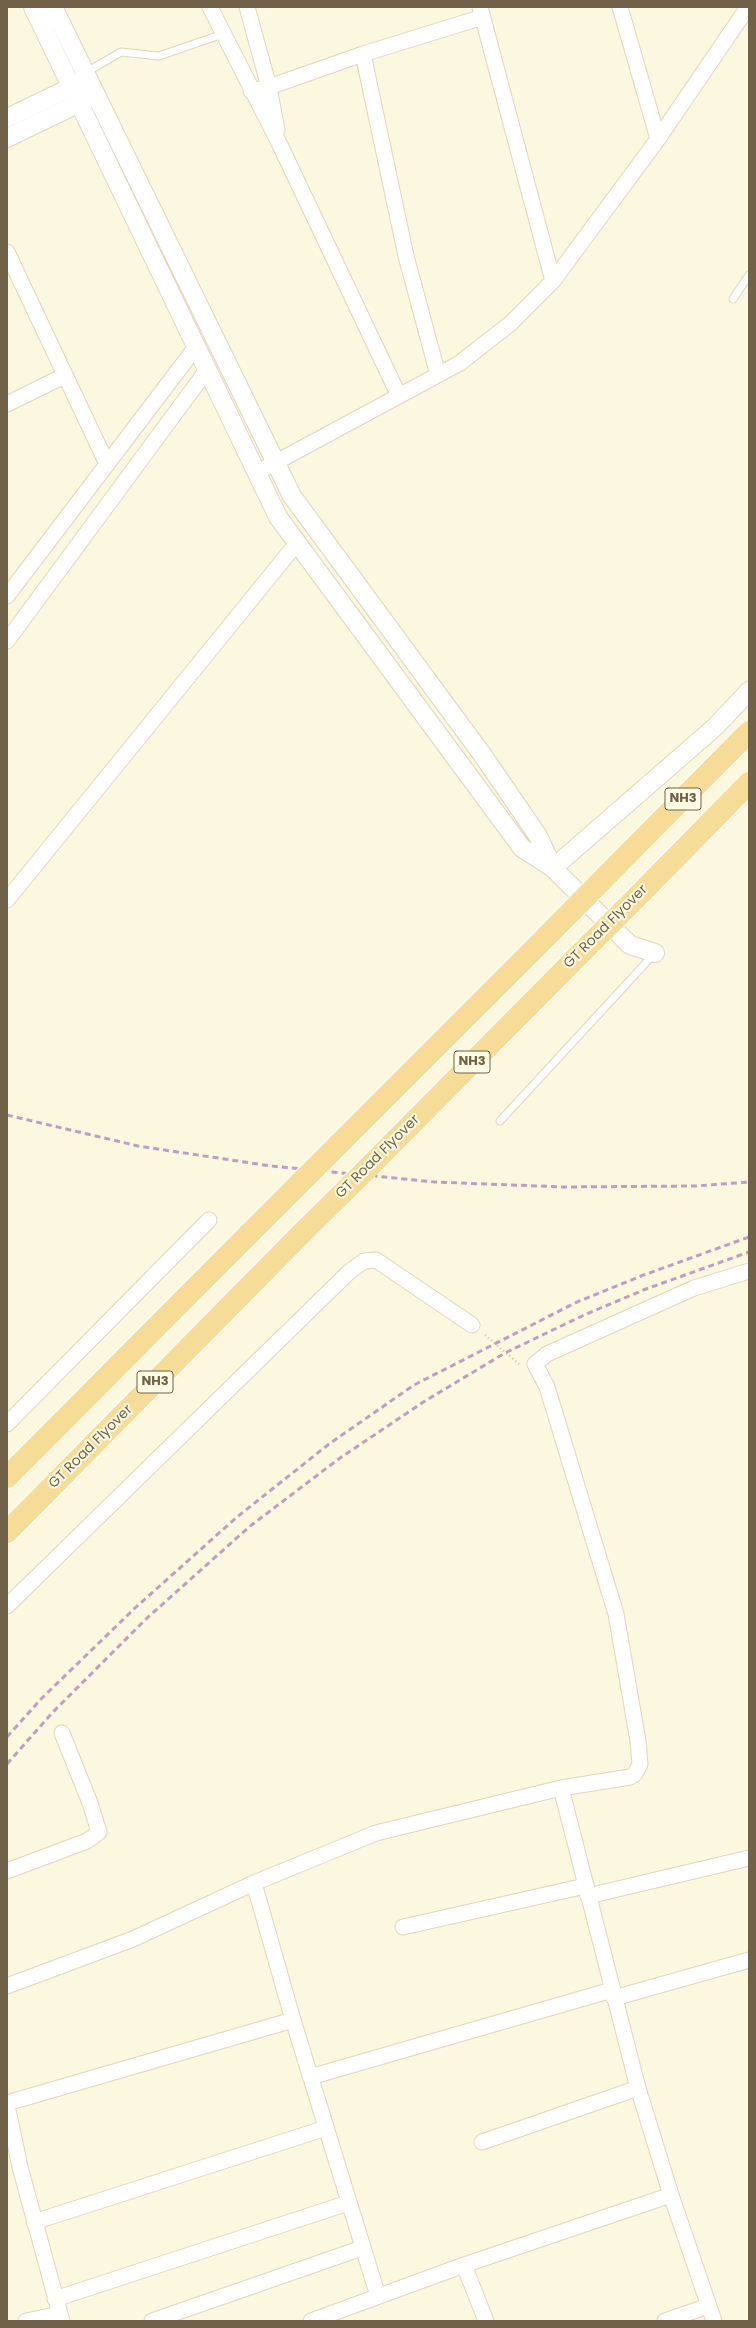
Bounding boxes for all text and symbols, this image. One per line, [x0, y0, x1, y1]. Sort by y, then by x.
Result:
road number: NH3 [665, 788, 701, 810]
street label: GT Road Flyover [561, 882, 651, 972]
road number: NH3 [454, 1051, 490, 1073]
street label: GT Road Flyover [333, 1112, 423, 1202]
road number: NH3 [137, 1371, 173, 1393]
street label: GT Road Flyover [46, 1402, 136, 1492]

